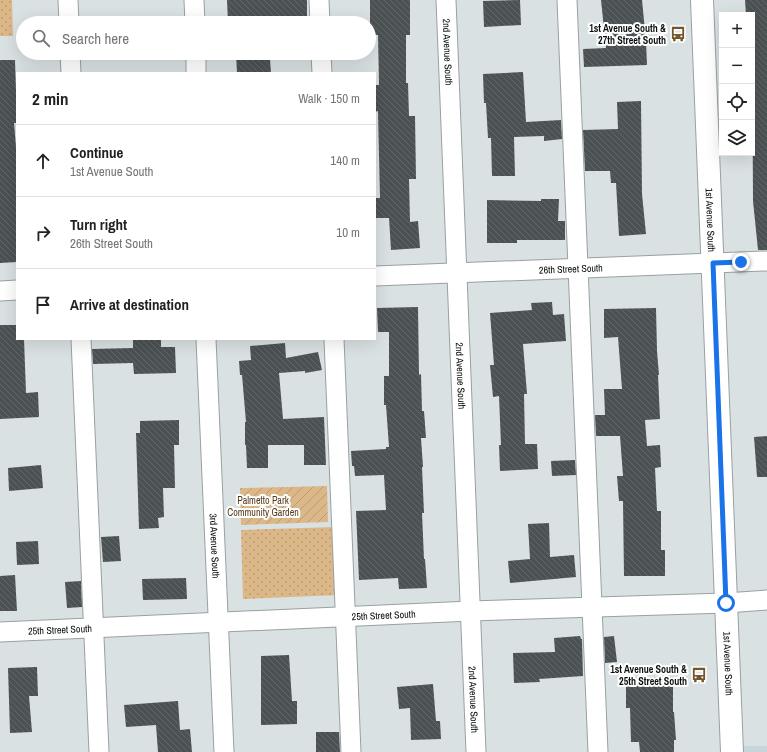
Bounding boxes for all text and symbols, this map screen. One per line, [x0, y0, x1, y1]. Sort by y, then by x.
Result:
map controls [719, 12, 755, 156]
button: + [719, 12, 755, 48]
search box [16, 16, 376, 60]
street label: 2nd Avenue South [440, 18, 455, 86]
place label: 1st Avenue South & 27th Street South [589, 22, 666, 47]
bus stop icon: 1st Avenue South & 27th Street South [669, 25, 687, 43]
icon: search [30, 27, 52, 49]
text: Search here [62, 28, 129, 49]
button: − [719, 48, 755, 84]
button: locate [719, 84, 755, 120]
text: 2 min [32, 87, 68, 110]
text: Walk · 150 m [298, 90, 360, 107]
button: layers [719, 120, 755, 156]
text: Continue [70, 142, 123, 163]
icon: ahead [32, 150, 54, 172]
text: 140 m [330, 152, 360, 169]
text: 1st Avenue South [70, 163, 153, 180]
street label: 1st Avenue South [702, 187, 718, 252]
text: Turn right [70, 214, 127, 235]
icon: right [32, 222, 54, 244]
text: 10 m [336, 224, 360, 241]
text: 26th Street South [70, 235, 153, 252]
route end [732, 253, 750, 271]
street label: 26th Street South [539, 261, 603, 277]
icon: arrive [32, 294, 54, 316]
text: Arrive at destination [70, 294, 189, 315]
street label: 2nd Avenue South [453, 342, 468, 409]
park label: Palmetto Park Community Garden [227, 494, 299, 519]
street label: 3rd Avenue South [207, 513, 222, 579]
route start [717, 594, 735, 612]
street label: 25th Street South [351, 607, 416, 623]
street label: 25th Street South [28, 622, 92, 638]
street label: 1st Avenue South [720, 631, 736, 696]
place label: 1st Avenue South & 25th Street South [610, 663, 687, 688]
street label: 2nd Avenue South [466, 666, 481, 733]
bus stop icon: 1st Avenue South & 25th Street South [690, 666, 708, 684]

